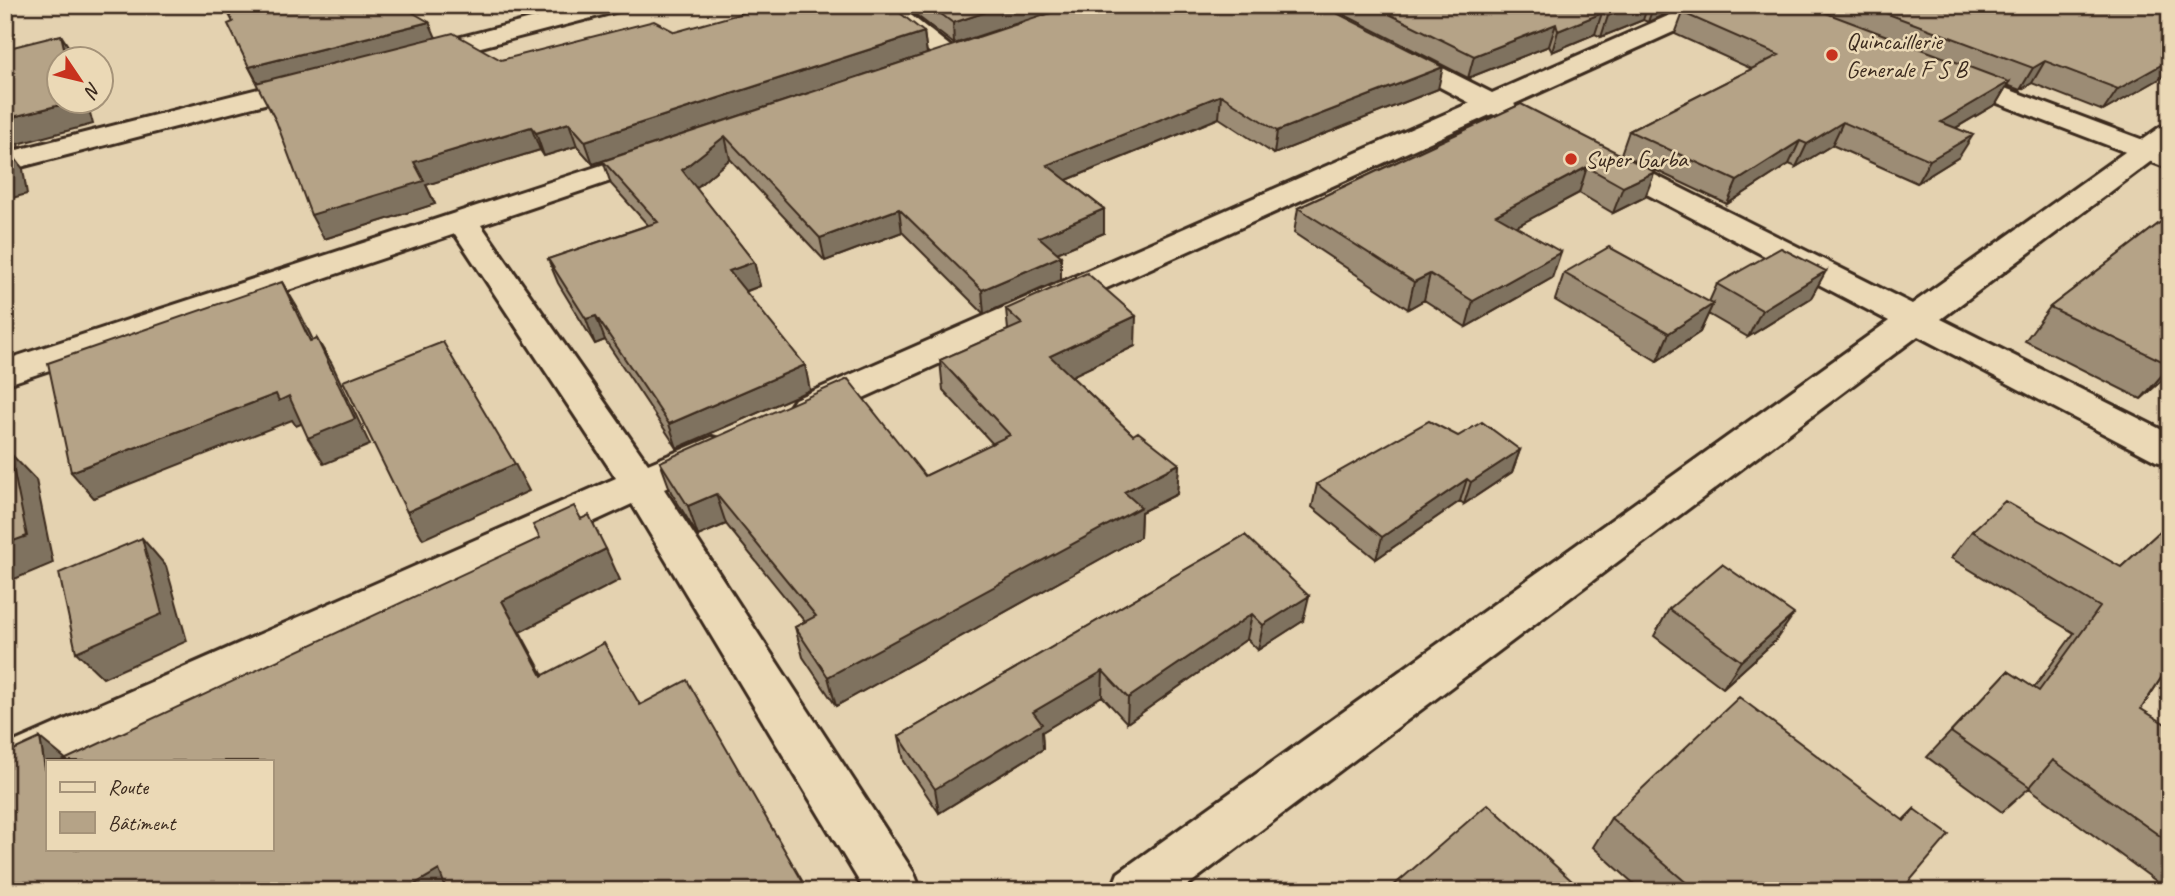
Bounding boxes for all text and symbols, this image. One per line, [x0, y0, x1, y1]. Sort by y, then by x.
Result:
place label: Quincaillerie Generale F S B [1846, 26, 1968, 84]
north arrow [46, 46, 116, 116]
marker: Quincaillerie Generale F S B [1824, 47, 1840, 63]
text: N [78, 77, 106, 104]
place label: Super Garba [1585, 144, 1689, 174]
marker: Super Garba [1563, 151, 1579, 167]
legend [46, 760, 273, 850]
text: Route [108, 774, 149, 800]
text: Bâtiment [108, 810, 177, 836]

